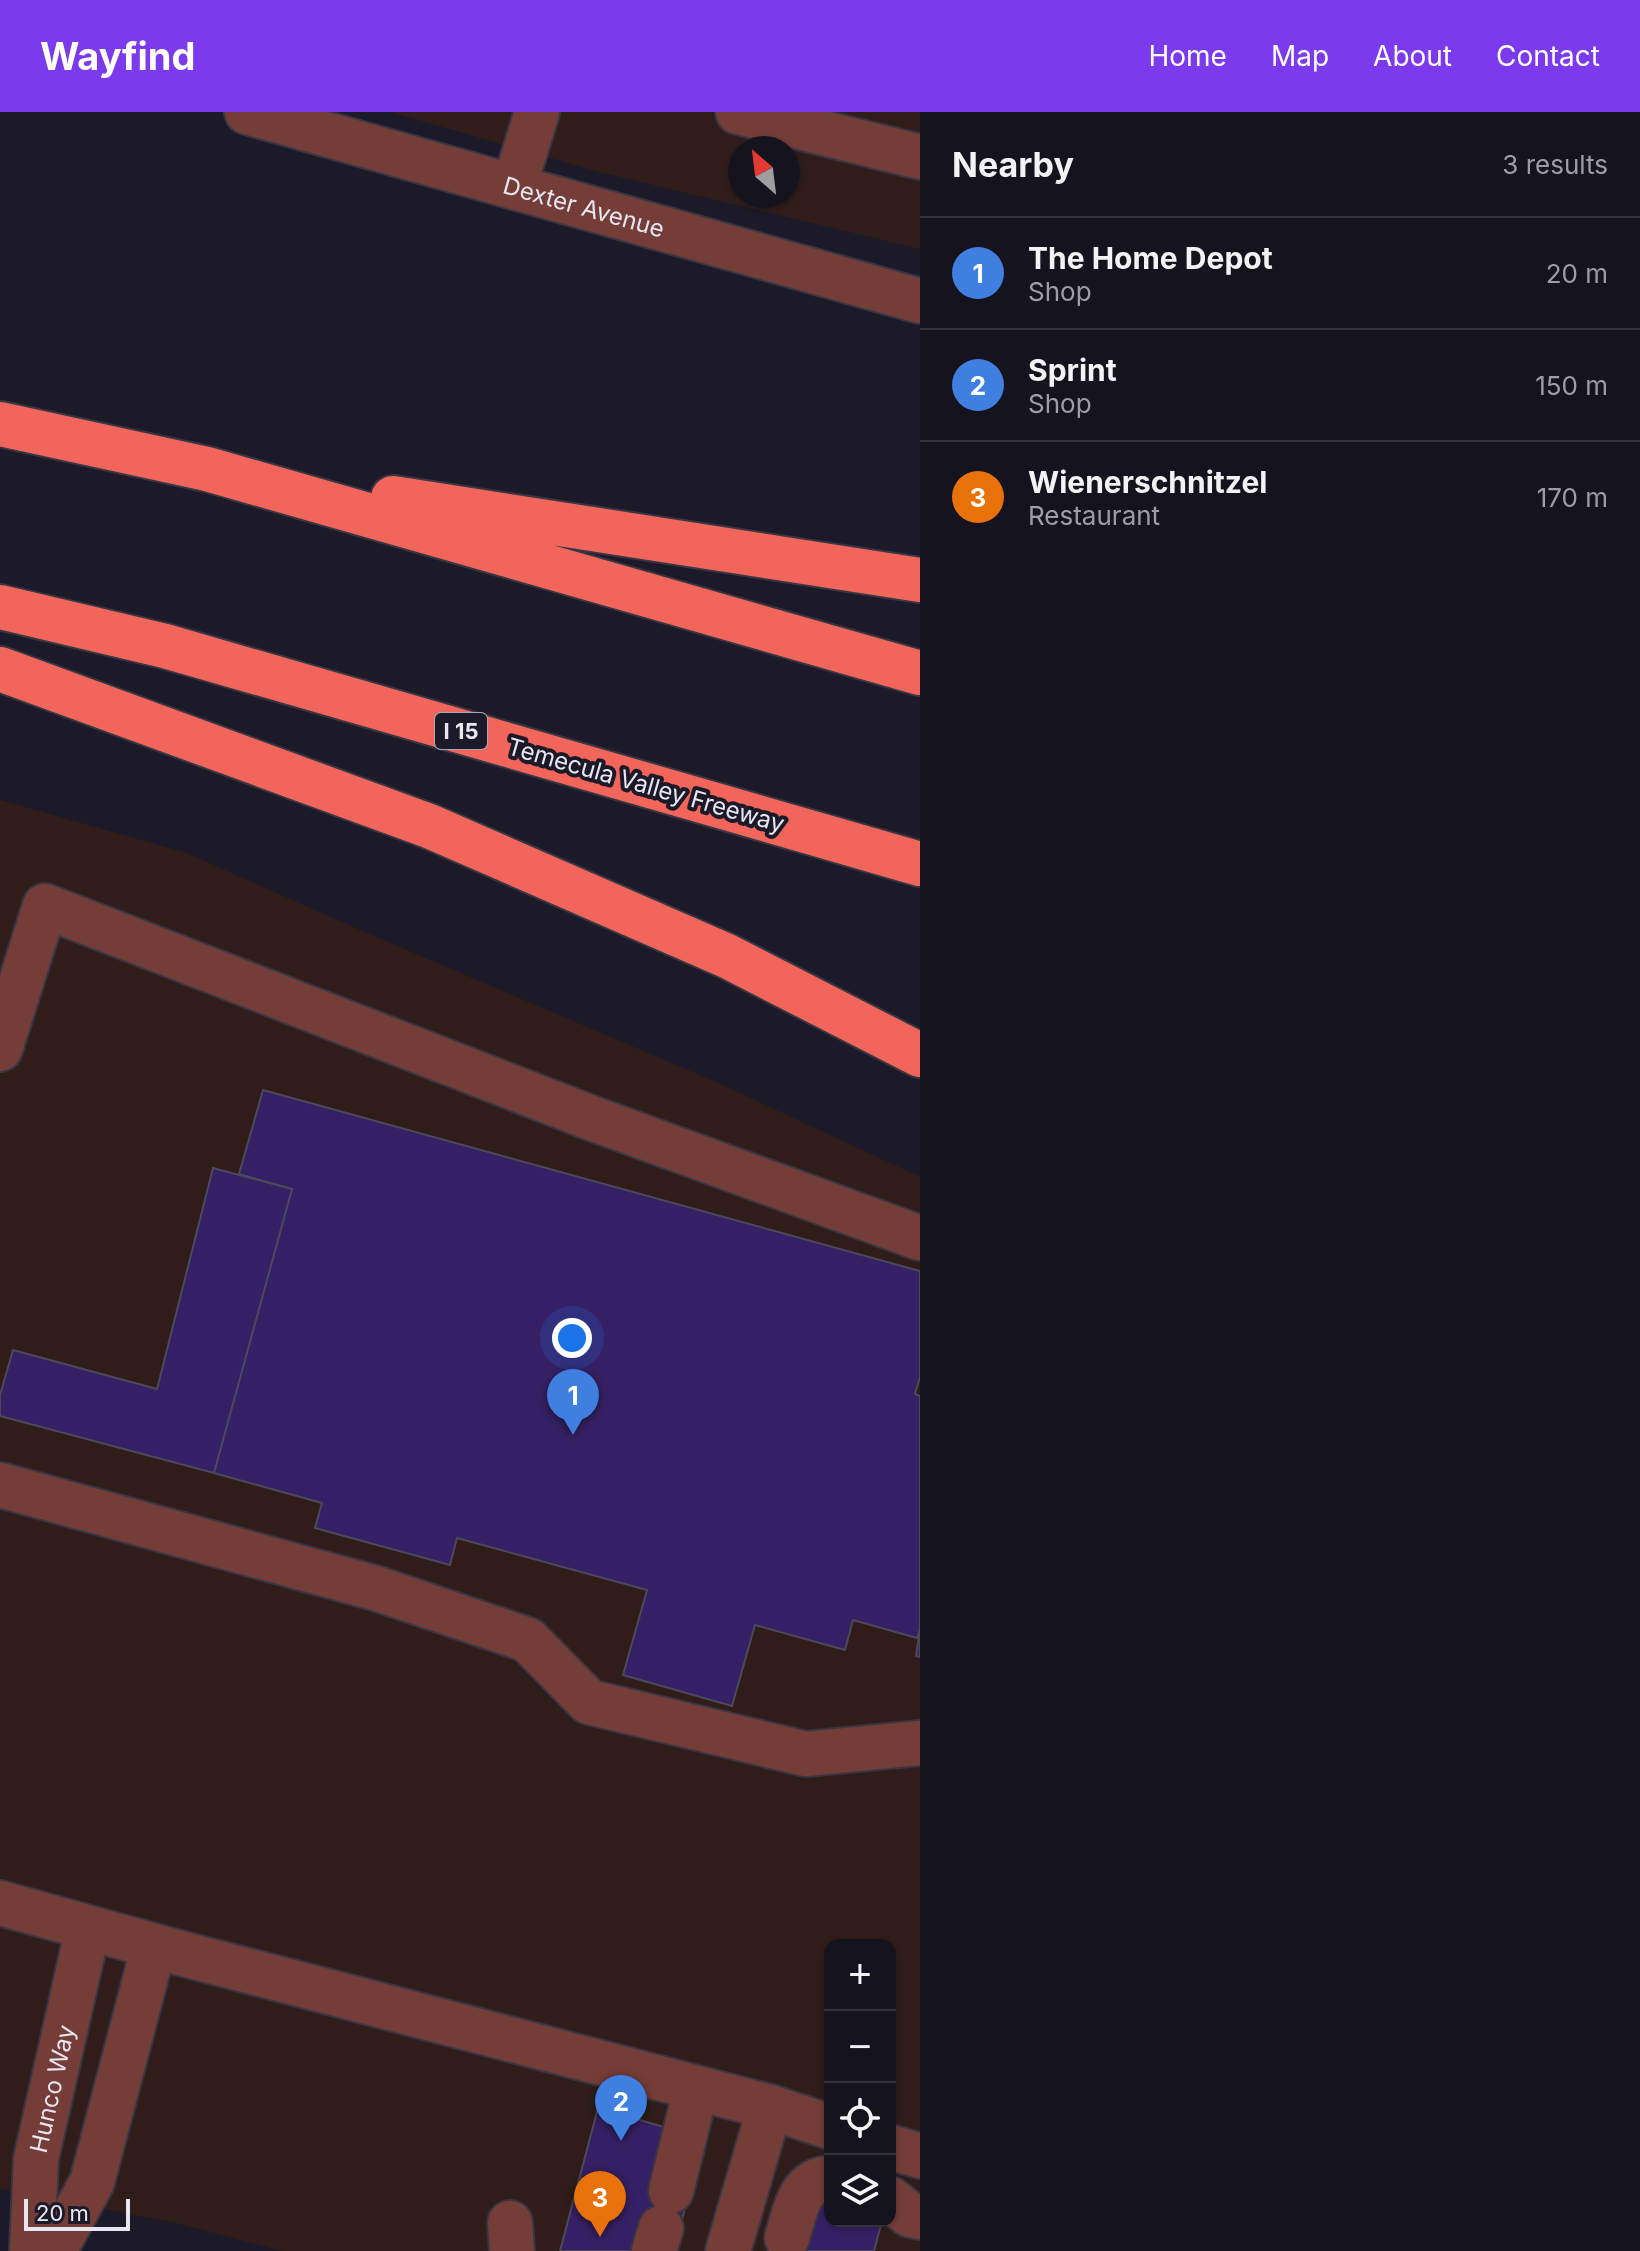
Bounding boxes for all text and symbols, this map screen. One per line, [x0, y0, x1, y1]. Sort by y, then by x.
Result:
text: Wayfind [40, 33, 195, 79]
text: Home [1148, 39, 1227, 73]
text: Map [1271, 39, 1329, 73]
text: About [1373, 39, 1452, 73]
text: Contact [1496, 39, 1600, 73]
north arrow [728, 136, 800, 208]
text: Nearby [952, 144, 1074, 185]
text: 3 results [1502, 149, 1608, 180]
street label: Dexter Avenue [500, 170, 668, 243]
text: The Home Depot [1028, 240, 1273, 276]
text: 1 [972, 258, 984, 289]
text: 20 m [1546, 258, 1608, 289]
text: Shop [1028, 276, 1092, 307]
text: Sprint [1028, 352, 1117, 388]
text: 2 [970, 370, 986, 401]
text: 150 m [1535, 370, 1608, 401]
text: Shop [1028, 388, 1092, 419]
text: Wienerschnitzel [1028, 464, 1267, 500]
text: 3 [970, 482, 986, 513]
text: 170 m [1537, 482, 1608, 513]
text: Restaurant [1028, 500, 1160, 531]
road number: I 15 [435, 713, 487, 749]
street label: Temecula Valley Freeway [504, 732, 788, 838]
your location [552, 1318, 592, 1358]
pin: 1 [547, 1369, 599, 1435]
map controls [824, 1939, 896, 2227]
button: + [824, 1939, 896, 2011]
button: − [824, 2011, 896, 2083]
street label: Hunco Way [23, 2022, 80, 2156]
pin: 2 [595, 2075, 647, 2141]
button: locate [824, 2083, 896, 2155]
button: layers [824, 2155, 896, 2227]
pin: 3 [574, 2171, 626, 2237]
scale bar [24, 2195, 130, 2231]
text: 20 m [36, 2200, 89, 2226]

